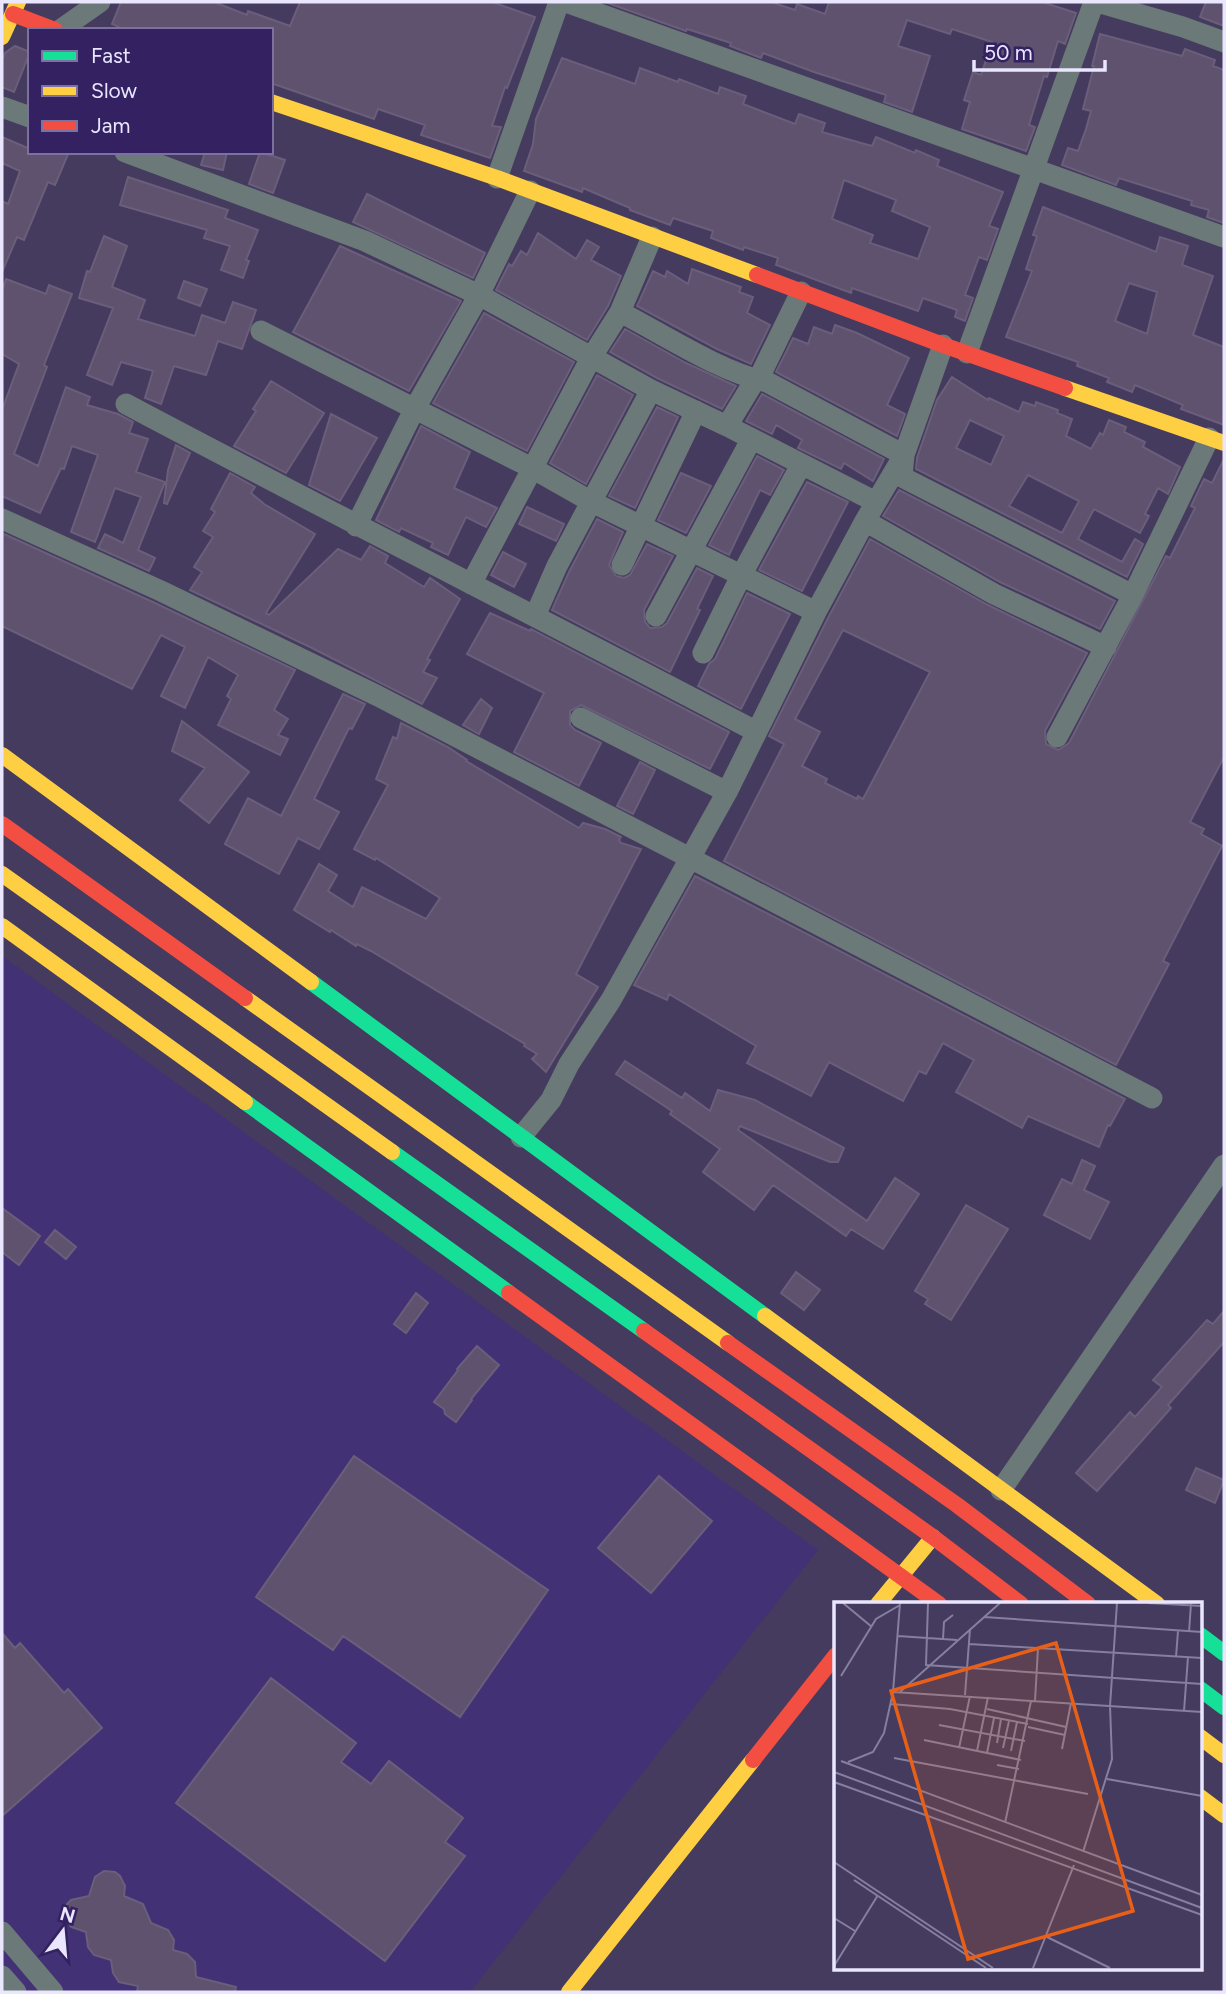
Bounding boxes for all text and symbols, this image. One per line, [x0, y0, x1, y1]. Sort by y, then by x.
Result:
legend [28, 28, 273, 154]
scale bar [974, 28, 1105, 72]
text: 50 m [984, 40, 1033, 65]
text: Fast [91, 43, 131, 68]
text: Slow [91, 78, 137, 103]
text: Jam [91, 113, 130, 138]
inset map [834, 1602, 1202, 1969]
north arrow [28, 1896, 98, 1966]
text: N [57, 1902, 78, 1928]

